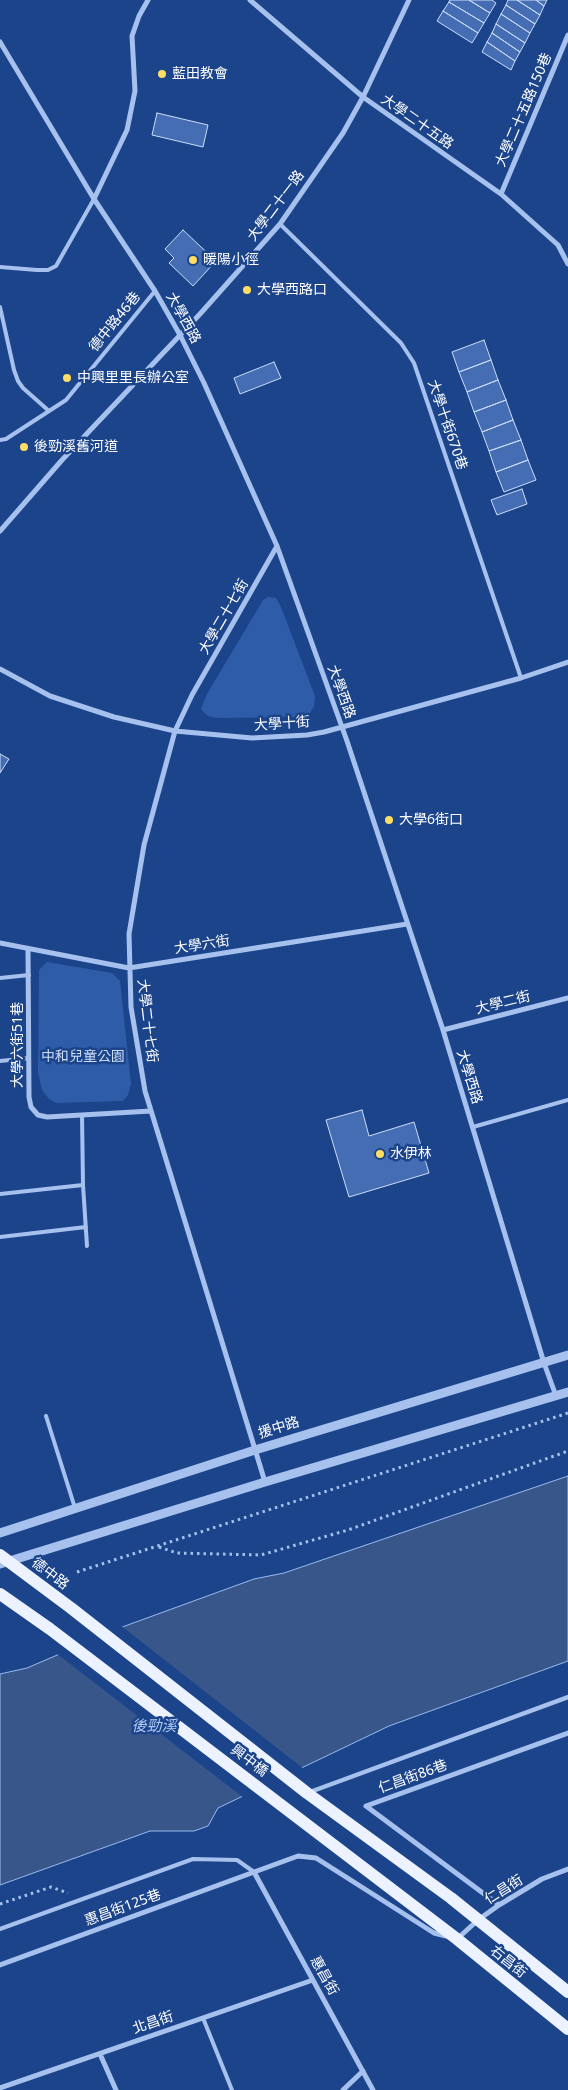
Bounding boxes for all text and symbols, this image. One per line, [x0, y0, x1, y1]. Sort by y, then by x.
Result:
street label: 大學二十五路150巷 [492, 51, 556, 169]
place label: 藍田教會 [172, 66, 228, 82]
marker: 藍田教會 [156, 68, 168, 80]
street label: 大學二十五路 [378, 91, 456, 153]
street label: 大學二十一路 [244, 167, 308, 245]
place label: 暖陽小徑 [203, 252, 259, 268]
marker: 暖陽小徑 [187, 254, 199, 266]
place label: 大學西路口 [257, 282, 327, 298]
marker: 大學西路口 [241, 284, 253, 296]
street label: 德中路46巷 [86, 289, 144, 355]
street label: 大學西路 [162, 289, 204, 347]
place label: 中興里里長辦公室 [77, 370, 189, 386]
marker: 中興里里長辦公室 [61, 372, 73, 384]
street label: 大學十街670巷 [424, 378, 470, 472]
place label: 後勁溪舊河道 [34, 439, 118, 455]
marker: 後勁溪舊河道 [18, 441, 30, 453]
street label: 大學二十七街 [196, 576, 252, 658]
street label: 大學西路 [324, 663, 358, 721]
street label: 大學十街 [253, 714, 311, 734]
place label: 大學6街口 [399, 812, 463, 828]
marker: 大學6街口 [383, 814, 395, 826]
street label: 大學六街 [173, 932, 231, 958]
street label: 大學二十七街 [134, 978, 160, 1064]
street label: 大學二街 [474, 988, 532, 1018]
street label: 大學六街51巷 [10, 1002, 26, 1088]
street label: 大學西路 [453, 1048, 485, 1106]
park label: 中和兒童公園 [41, 1049, 125, 1065]
place label: 水伊林 [390, 1146, 432, 1162]
marker: 水伊林 [374, 1148, 386, 1160]
street label: 援中路 [256, 1414, 302, 1442]
street label: 德中路 [28, 1555, 72, 1593]
water label: 後勁溪 [132, 1718, 176, 1736]
street label: 興中橋 [227, 1742, 271, 1780]
street label: 仁昌街86巷 [376, 1757, 450, 1797]
street label: 仁昌街 [482, 1872, 526, 1908]
street label: 惠昌街125巷 [83, 1886, 163, 1930]
street label: 右昌街 [486, 1942, 530, 1982]
street label: 惠昌街 [306, 1954, 342, 1998]
street label: 北昌街 [130, 2008, 176, 2038]

